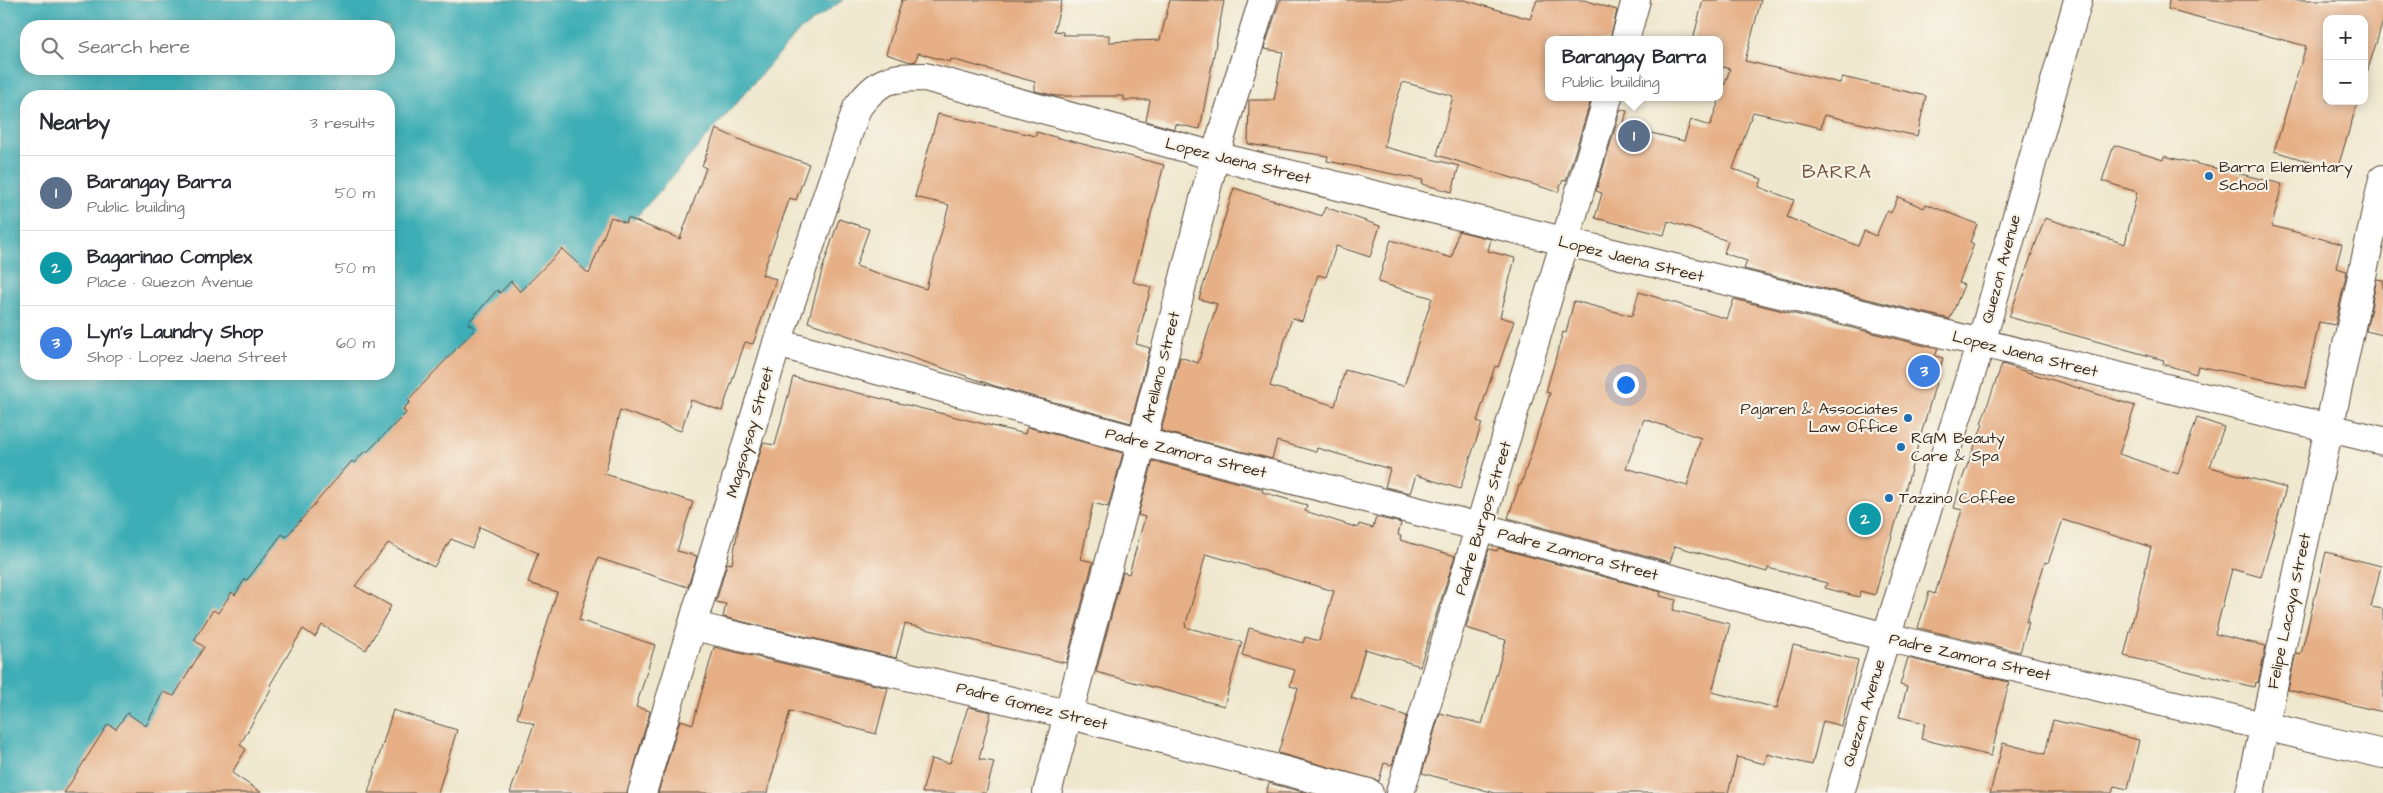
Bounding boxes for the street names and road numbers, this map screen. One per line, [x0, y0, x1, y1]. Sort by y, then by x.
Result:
street label: Lopez Jaena Street [1163, 132, 1314, 190]
street label: Quezon Avenue [1976, 212, 2026, 326]
street label: Lopez Jaena Street [1556, 230, 1707, 288]
street label: Arellano Street [1137, 309, 1186, 425]
street label: Lopez Jaena Street [1950, 325, 2101, 383]
street label: Magsaysay Street [721, 363, 780, 500]
street label: Padre Zamora Street [1103, 422, 1269, 484]
street label: Padre Burgos Street [1449, 438, 1518, 598]
street label: Padre Zamora Street [1495, 522, 1661, 586]
street label: Felipe Lacaya Street [2262, 531, 2317, 691]
street label: Padre Zamora Street [1887, 628, 2054, 686]
street label: Quezon Avenue [1837, 656, 1891, 770]
street label: Padre Gomez Street [954, 677, 1111, 736]

